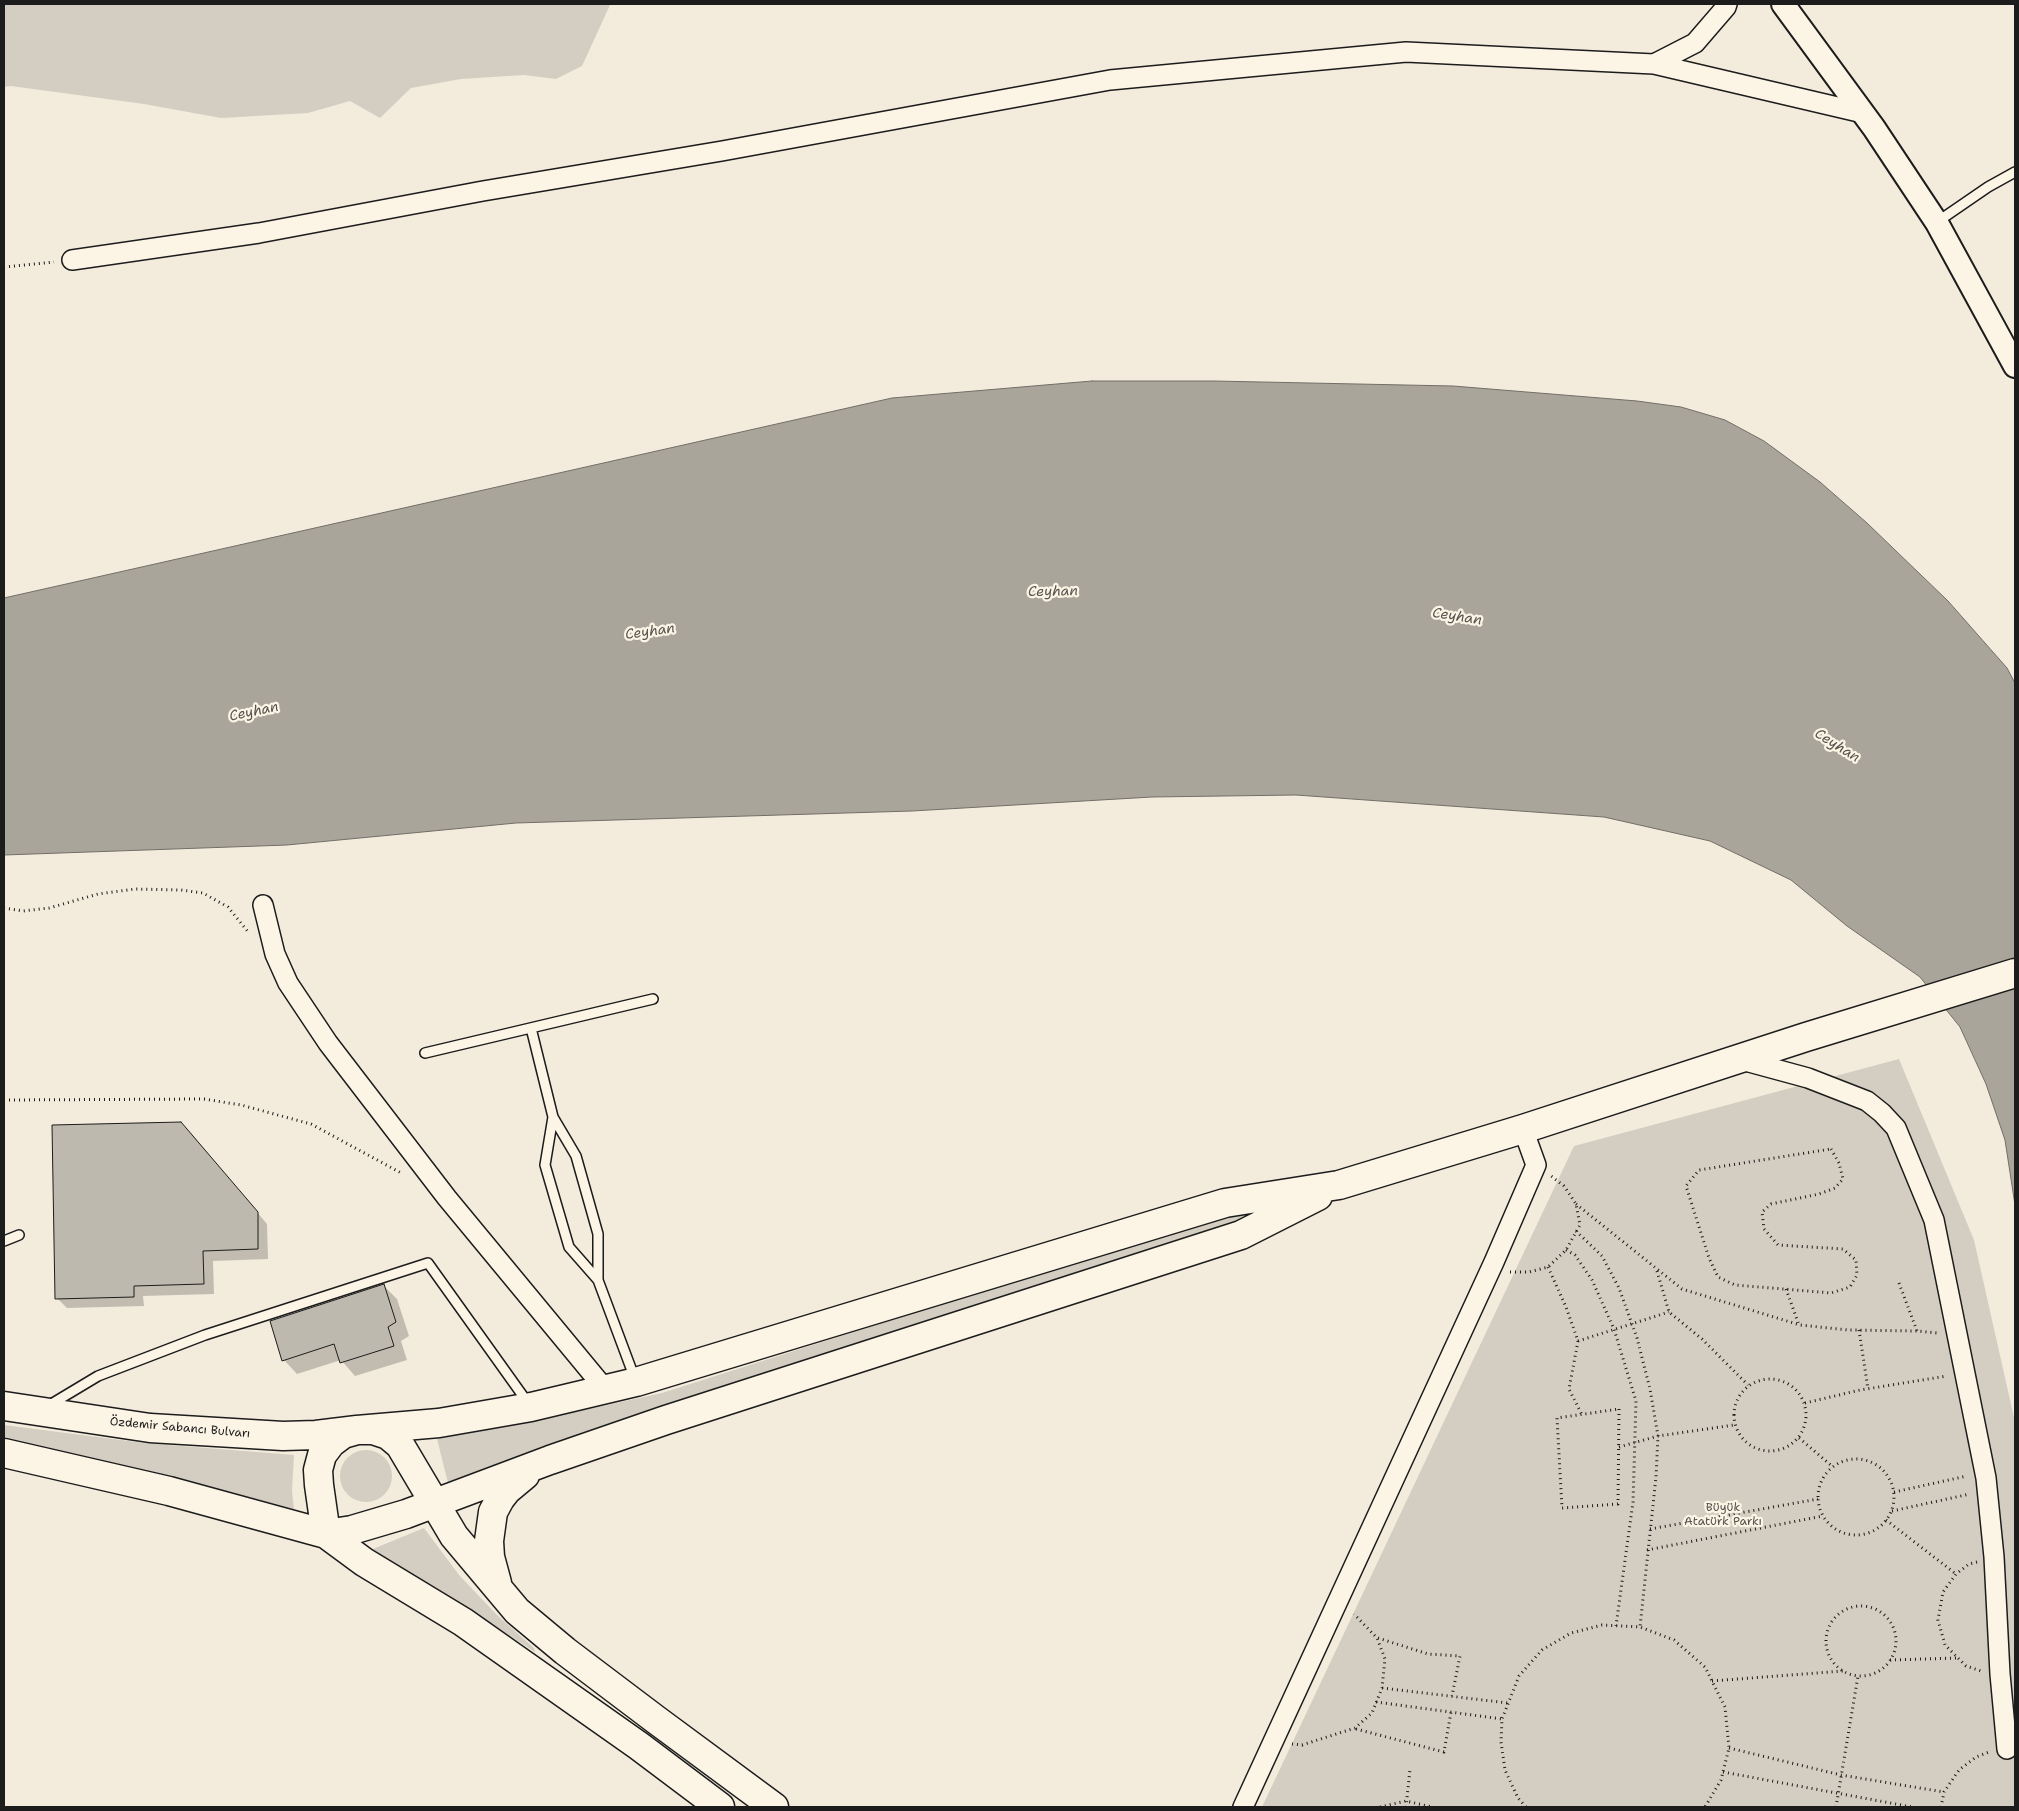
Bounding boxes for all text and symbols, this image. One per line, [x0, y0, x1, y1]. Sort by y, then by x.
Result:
water label: Ceyhan [1028, 583, 1078, 601]
water label: Ceyhan [1431, 605, 1483, 629]
water label: Ceyhan [624, 620, 676, 644]
water label: Ceyhan [228, 699, 280, 725]
water label: Ceyhan [1811, 726, 1863, 766]
street label: Özdemir Sabancı Bulvarı [109, 1415, 251, 1441]
park label: Büyük Atatürk Parkı [1684, 1501, 1762, 1529]

